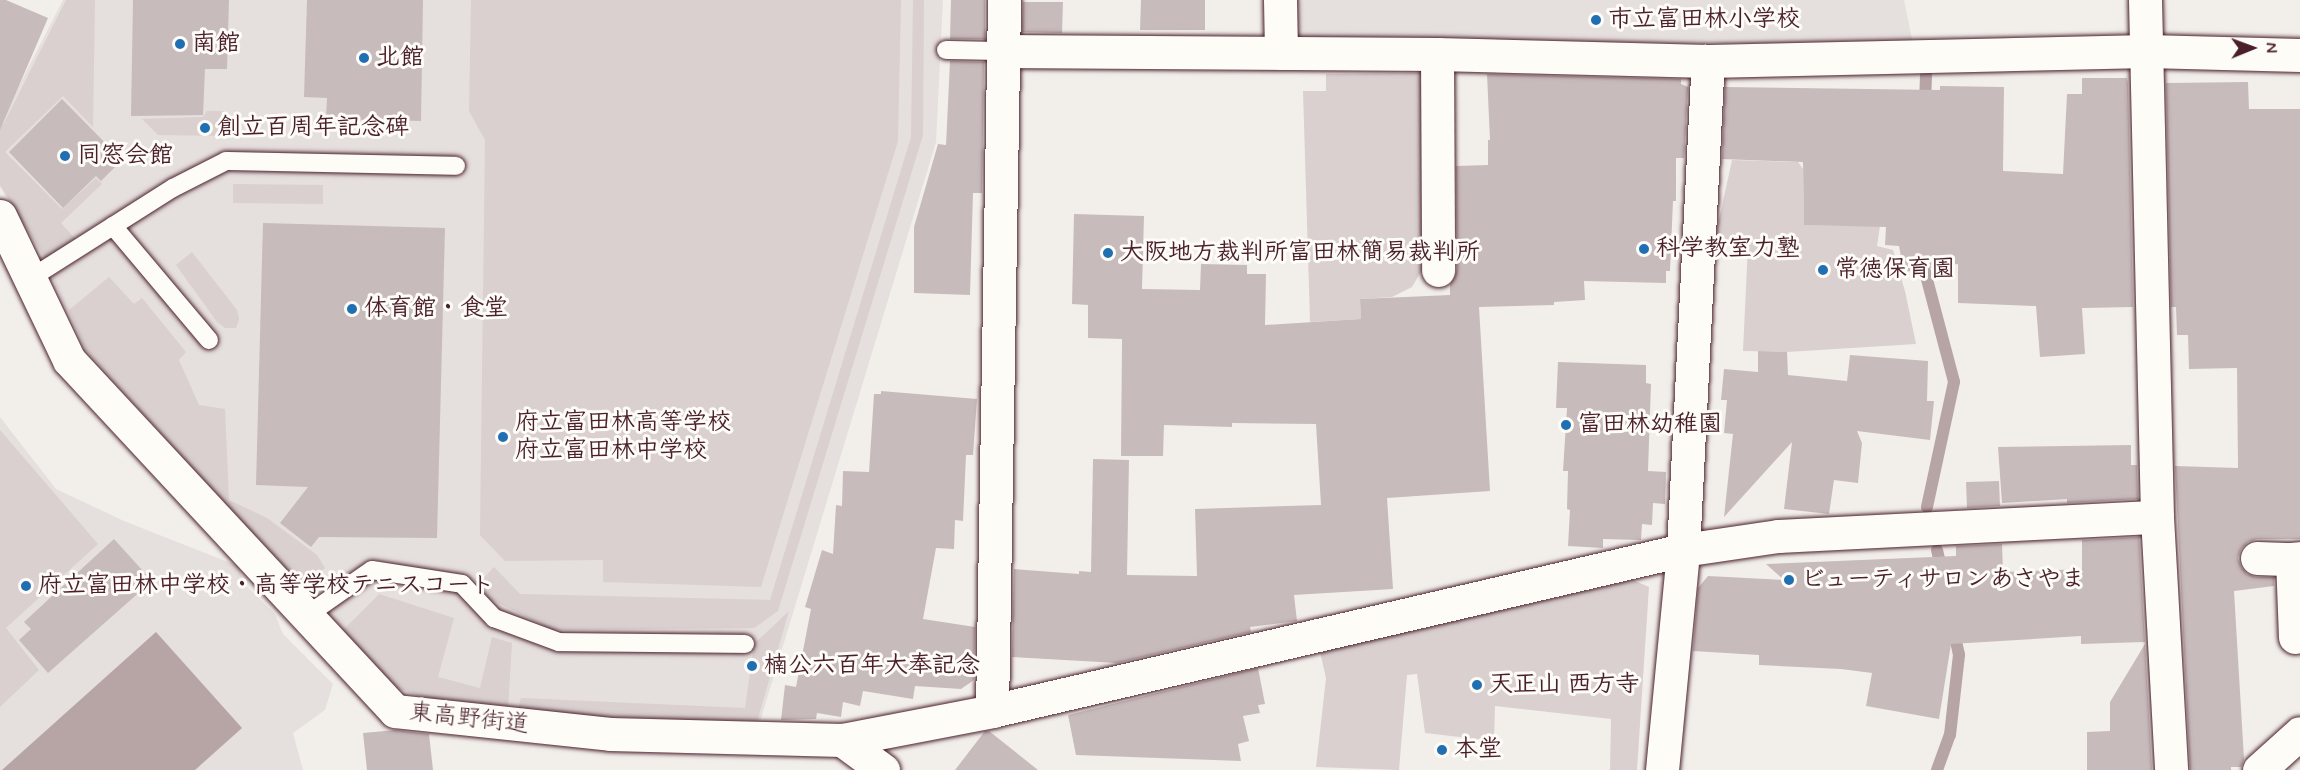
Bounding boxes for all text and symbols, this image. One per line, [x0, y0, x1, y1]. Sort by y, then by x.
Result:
place label: 市立富田林小学校 [1608, 6, 1800, 34]
marker: 市立富田林小学校 [1589, 13, 1603, 27]
north arrow [2222, 18, 2282, 78]
place label: 南館 [192, 30, 240, 58]
marker: 南館 [173, 37, 187, 51]
text: N [2260, 42, 2281, 53]
place label: 北館 [376, 44, 424, 72]
marker: 北館 [357, 51, 371, 65]
place label: 創立百周年記念碑 [217, 114, 409, 142]
marker: 創立百周年記念碑 [198, 121, 212, 135]
place label: 同窓会館 [77, 142, 173, 170]
marker: 同窓会館 [58, 149, 72, 163]
place label: 科学教室力塾 [1656, 235, 1800, 263]
place label: 大阪地方裁判所富田林簡易裁判所 [1120, 239, 1480, 267]
marker: 科学教室力塾 [1637, 242, 1651, 256]
marker: 大阪地方裁判所富田林簡易裁判所 [1101, 246, 1115, 260]
place label: 常徳保育園 [1835, 256, 1955, 284]
marker: 常徳保育園 [1816, 263, 1830, 277]
place label: 体育館・食堂 [364, 295, 508, 323]
marker: 体育館・食堂 [345, 302, 359, 316]
place label: 府立富田林高等学校 府立富田林中学校 [515, 409, 731, 465]
place label: 富田林幼稚園 [1578, 411, 1722, 439]
marker: 富田林幼稚園 [1559, 418, 1573, 432]
marker: 府立富田林高等学校 府立富田林中学校 [496, 430, 510, 444]
place label: ビューティサロンあさやま [1801, 566, 2089, 594]
place label: 府立富田林中学校・高等学校テニスコート [38, 572, 494, 600]
marker: ビューティサロンあさやま [1782, 573, 1796, 587]
marker: 府立富田林中学校・高等学校テニスコート [19, 579, 33, 593]
place label: 楠公六百年大奉記念 [764, 652, 980, 680]
marker: 楠公六百年大奉記念 [745, 659, 759, 673]
place label: 天正山 西方寺 [1489, 671, 1639, 699]
marker: 天正山 西方寺 [1470, 678, 1484, 692]
street label: 東高野街道 [408, 698, 530, 740]
place label: 本堂 [1454, 736, 1502, 764]
marker: 本堂 [1435, 743, 1449, 757]

